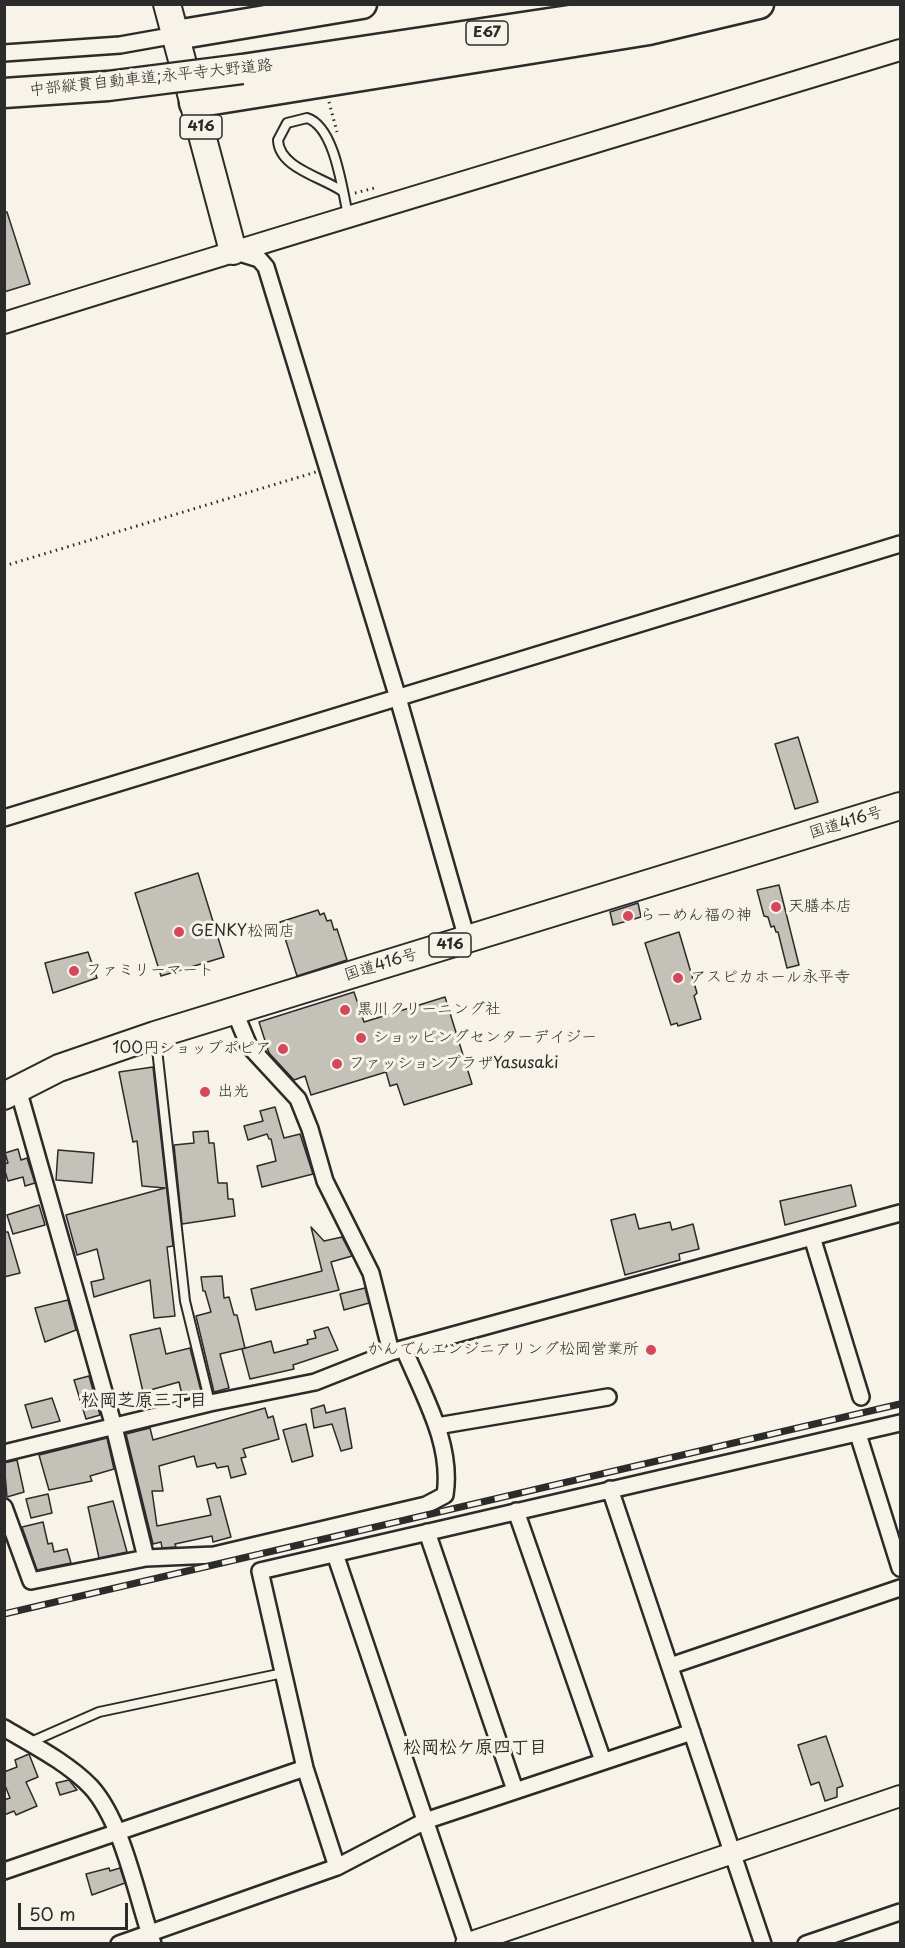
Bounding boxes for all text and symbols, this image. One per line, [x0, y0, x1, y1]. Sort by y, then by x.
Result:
road number: E67 [466, 21, 508, 45]
street label: 中部縦貫自動車道;永平寺大野道路 [28, 56, 274, 100]
road number: 416 [180, 115, 222, 139]
street label: 国道416号 [807, 803, 885, 843]
place label: 天膳本店 [788, 897, 852, 917]
marker: 天膳本店 [769, 900, 783, 914]
place label: らーめん福の神 [640, 906, 752, 926]
marker: らーめん福の神 [621, 909, 635, 923]
place label: GENKY松岡店 [191, 922, 295, 942]
marker: GENKY松岡店 [172, 925, 186, 939]
road number: 416 [429, 933, 471, 957]
street label: 国道416号 [342, 945, 420, 985]
place label: ファミリーマート [86, 961, 214, 981]
marker: ファミリーマート [67, 964, 81, 978]
place label: アスピカホール永平寺 [690, 968, 850, 988]
marker: アスピカホール永平寺 [671, 971, 685, 985]
place label: 黒川クリーニング社 [357, 1000, 501, 1020]
marker: 黒川クリーニング社 [338, 1003, 352, 1017]
place label: ショッピングセンターデイジー [373, 1028, 597, 1048]
marker: ショッピングセンターデイジー [354, 1031, 368, 1045]
place label: 100円ショップポピア [112, 1039, 271, 1059]
marker: 100円ショップポピア [276, 1042, 290, 1056]
place label: ファッションプラザYasusaki [349, 1054, 559, 1074]
marker: ファッションプラザYasusaki [330, 1057, 344, 1071]
place label: 出光 [217, 1082, 249, 1102]
marker: 出光 [198, 1085, 212, 1099]
place label: かんでんエンジニアリング松岡営業所 [367, 1340, 639, 1360]
marker: かんでんエンジニアリング松岡営業所 [644, 1343, 658, 1357]
district label: 松岡芝原三丁目 [81, 1390, 207, 1412]
district label: 松岡松ケ原四丁目 [403, 1737, 547, 1759]
scale bar [21, 1891, 130, 1929]
text: 50 m [29, 1900, 76, 1927]

